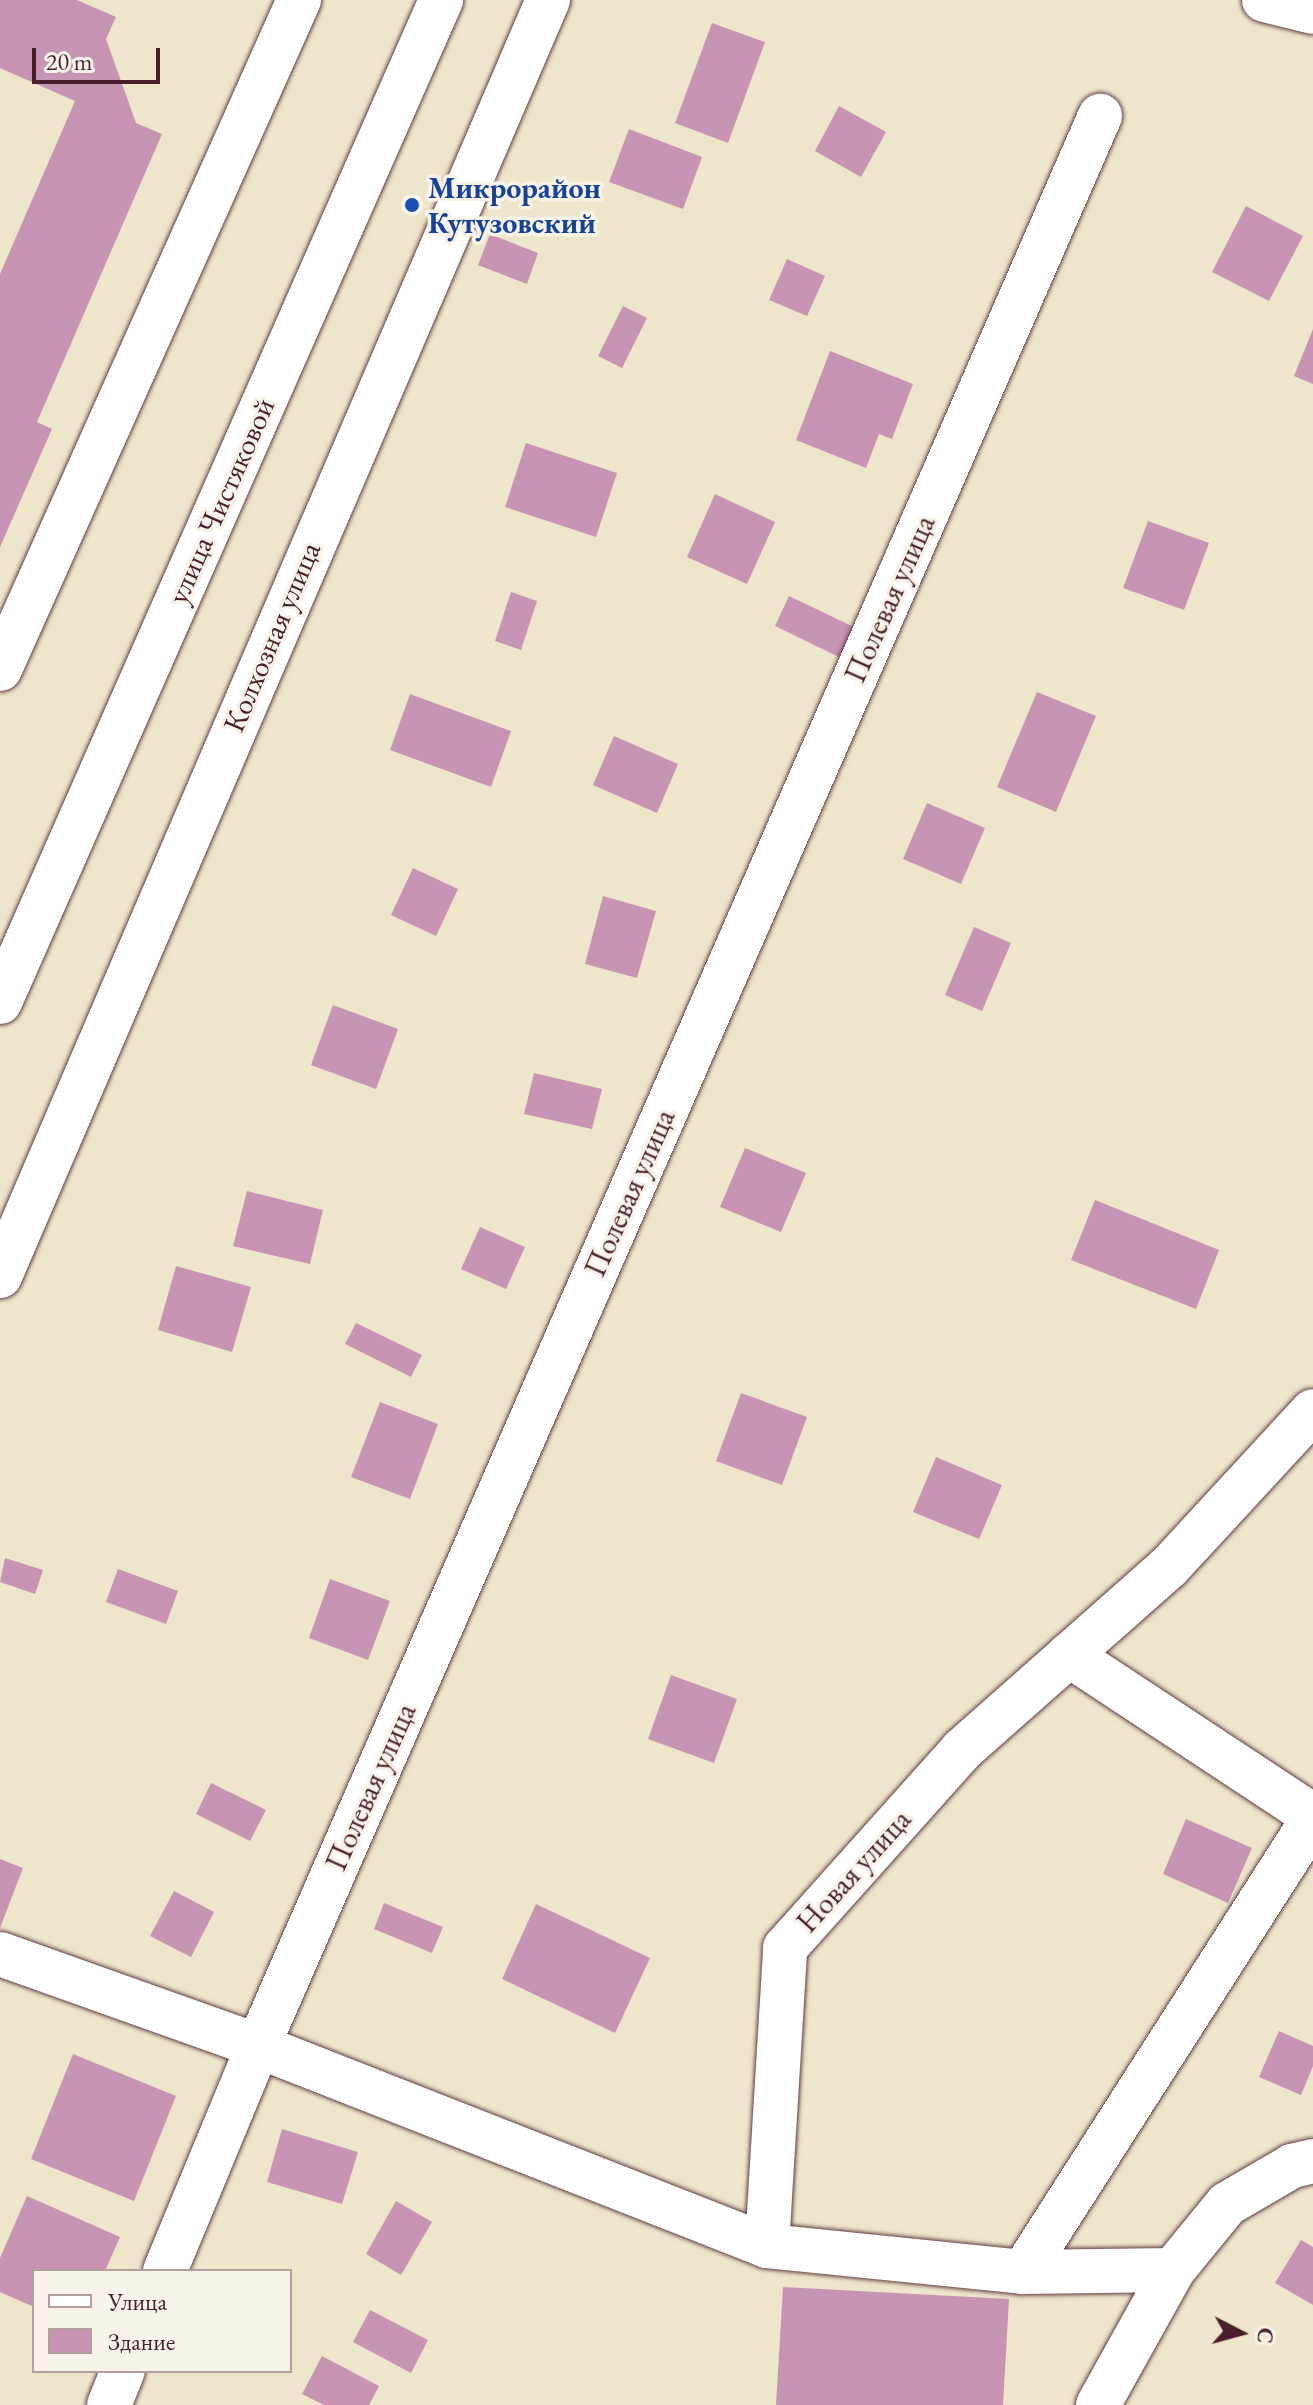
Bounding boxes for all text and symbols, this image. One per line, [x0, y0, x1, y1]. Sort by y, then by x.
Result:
scale bar [36, 32, 164, 82]
text: 20 m [46, 46, 93, 77]
place label: Микрорайон Кутузовский [428, 170, 601, 240]
marker: Микрорайон Кутузовский [403, 196, 421, 214]
street label: улица Чистяковой [160, 393, 282, 609]
street label: Полевая улица [837, 510, 943, 688]
street label: Колхозная улица [216, 537, 328, 737]
street label: Полевая улица [577, 1104, 683, 1282]
street label: Полевая улица [318, 1698, 424, 1876]
street label: Новая улица [789, 1802, 919, 1940]
legend [32, 2269, 292, 2373]
text: Улица [108, 2286, 167, 2317]
north arrow [1201, 2293, 1281, 2373]
text: Здание [108, 2326, 175, 2357]
text: С [1250, 2326, 1281, 2345]

